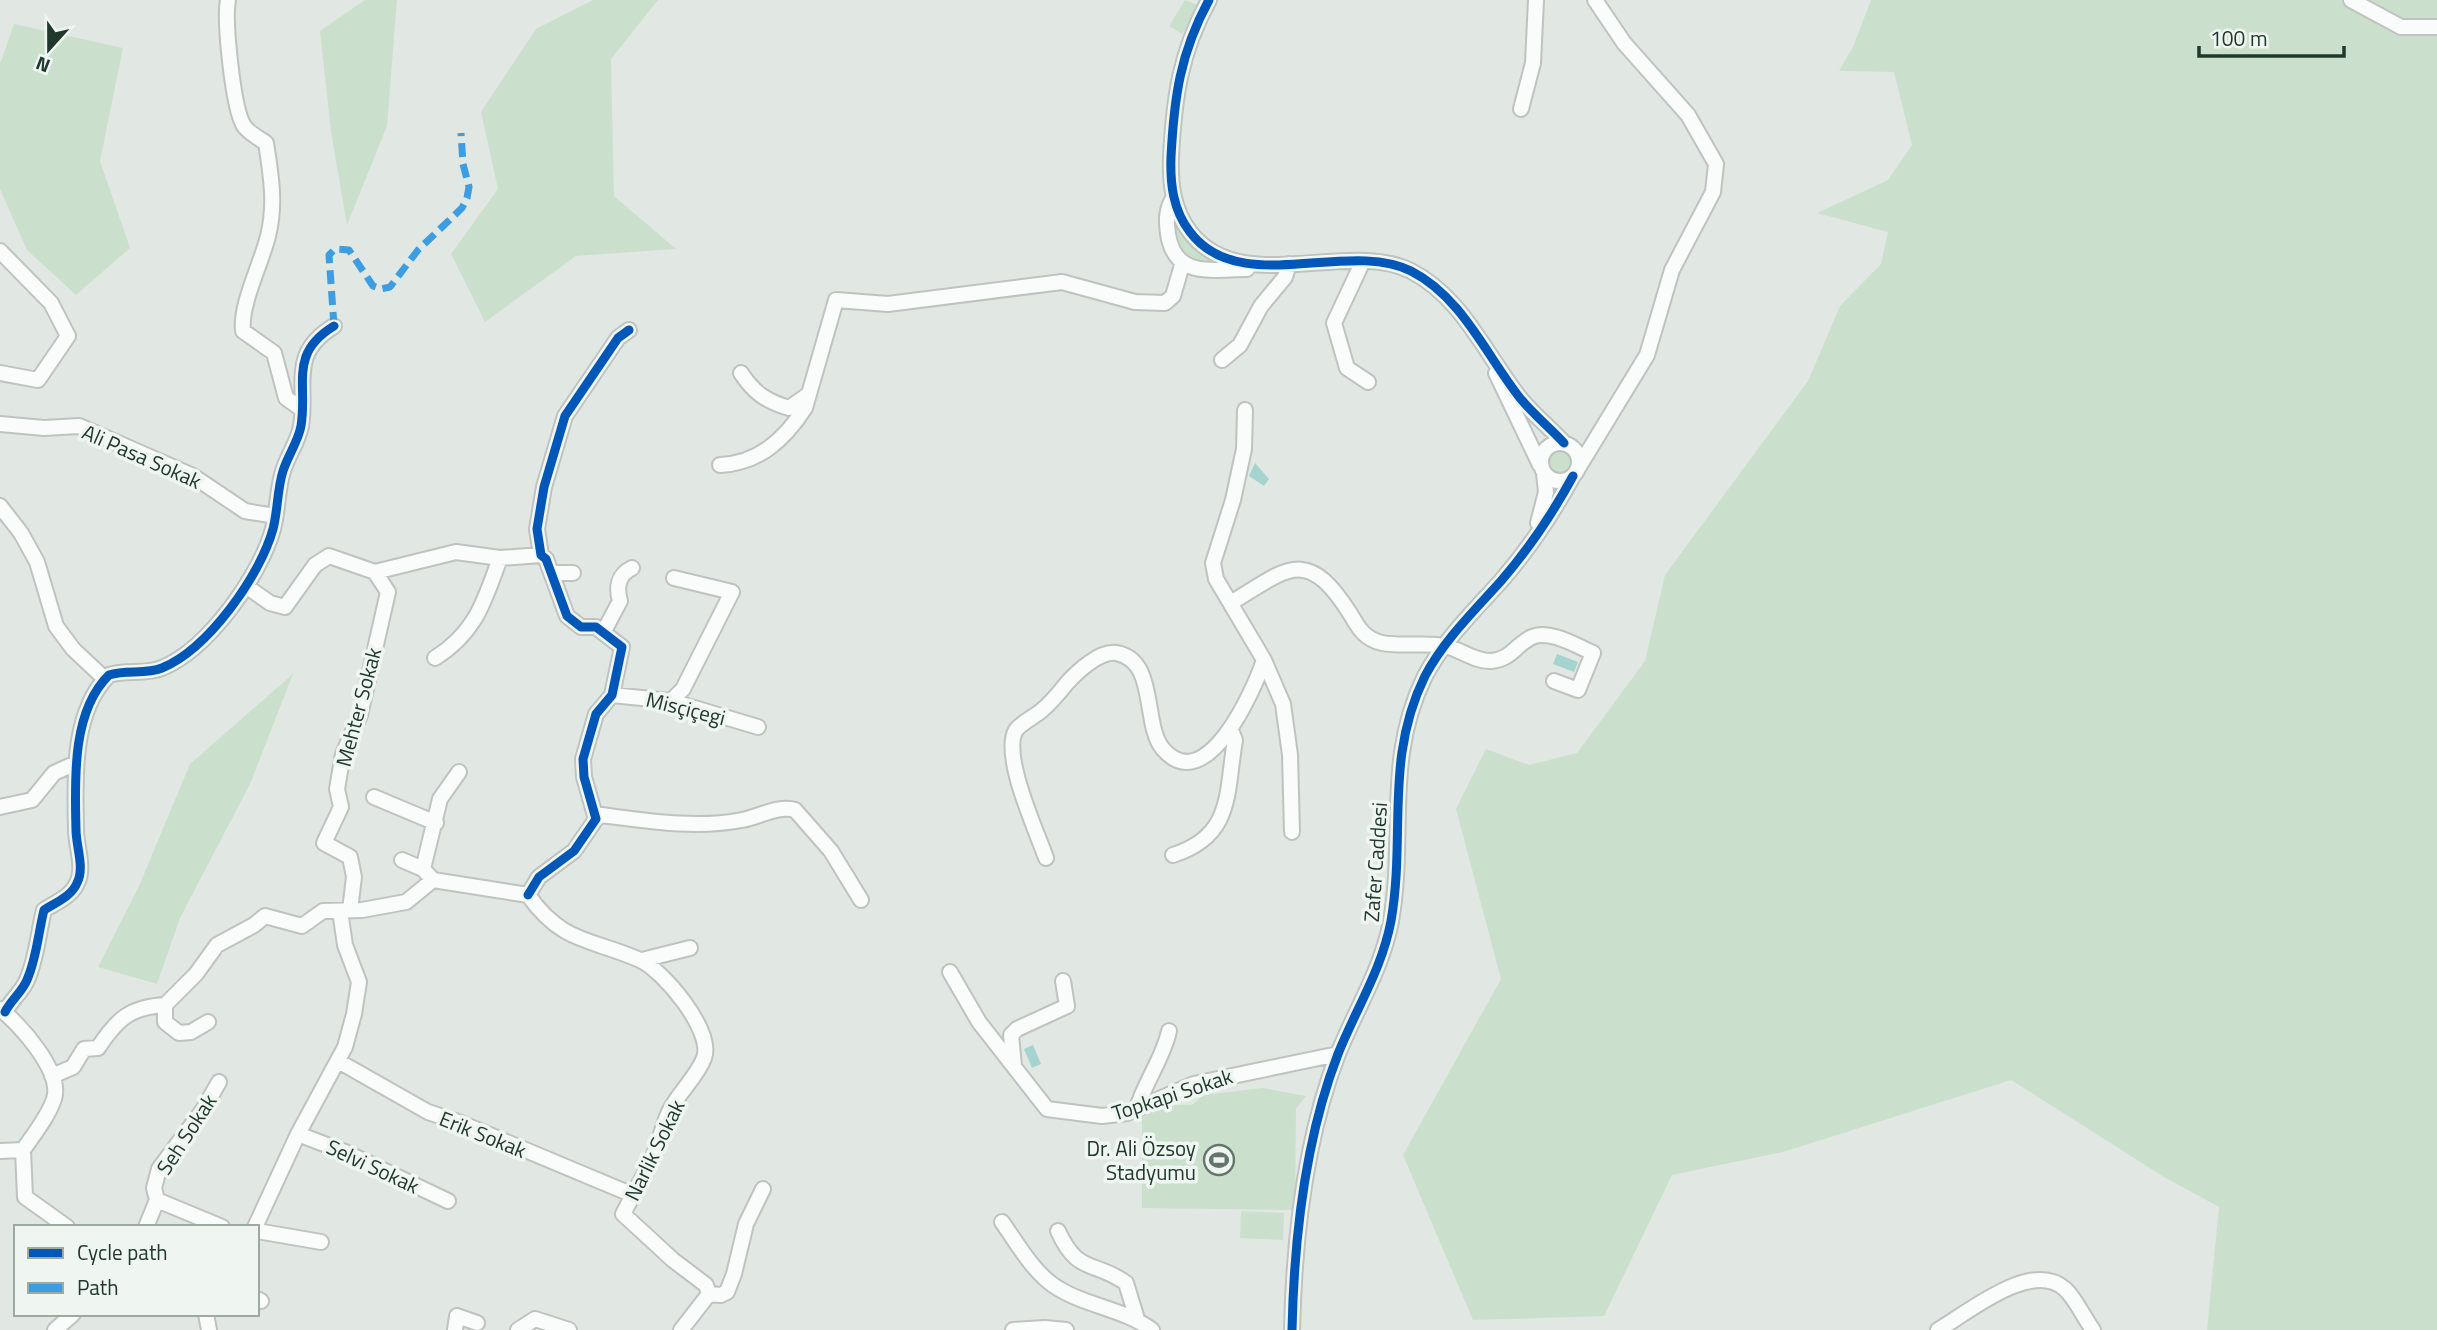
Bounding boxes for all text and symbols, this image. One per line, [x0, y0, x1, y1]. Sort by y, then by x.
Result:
north arrow [14, 14, 84, 84]
scale bar [2199, 14, 2344, 58]
text: 100 m [2210, 22, 2267, 54]
text: N [31, 49, 54, 81]
street label: Ali Pasa Sokak [77, 415, 207, 497]
street label: Mehter Sokak [327, 644, 389, 770]
street label: Misçiçegi [643, 683, 729, 733]
street label: Zafer Caddesi [1355, 801, 1395, 923]
street label: Topkapi Sokak [1108, 1059, 1236, 1129]
street label: Seh Sokak [148, 1087, 224, 1181]
street label: Narlik Sokak [616, 1094, 692, 1206]
street label: Erik Sokak [435, 1102, 531, 1166]
street label: Selvi Sokak [321, 1131, 425, 1201]
place label: Dr. Ali Özsoy Stadyumu [1086, 1132, 1196, 1188]
sports icon: Dr. Ali Özsoy Stadyumu [1202, 1143, 1236, 1177]
legend [14, 1225, 259, 1316]
text: Cycle path [77, 1236, 168, 1268]
text: Path [77, 1271, 119, 1303]

